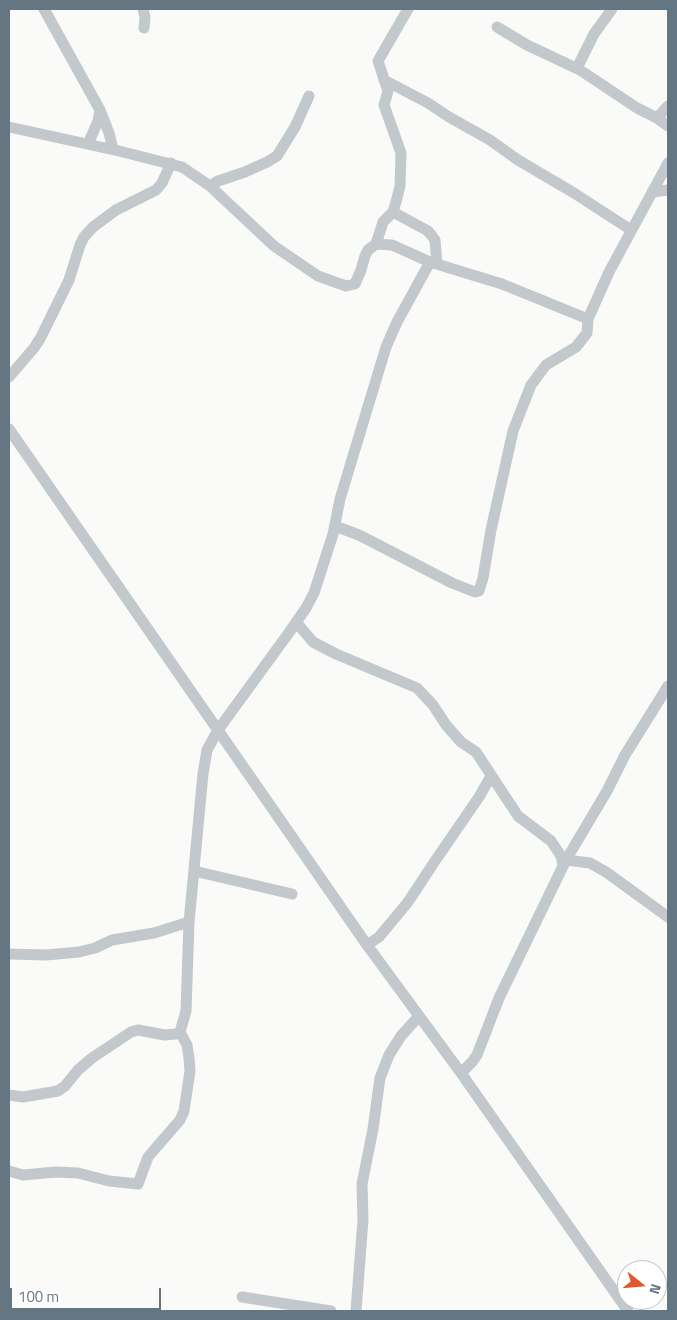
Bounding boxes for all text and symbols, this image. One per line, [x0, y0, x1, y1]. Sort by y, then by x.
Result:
north arrow [617, 1260, 667, 1310]
scale bar [12, 1278, 164, 1310]
text: N [644, 1282, 667, 1297]
text: 100 m [18, 1285, 59, 1308]

